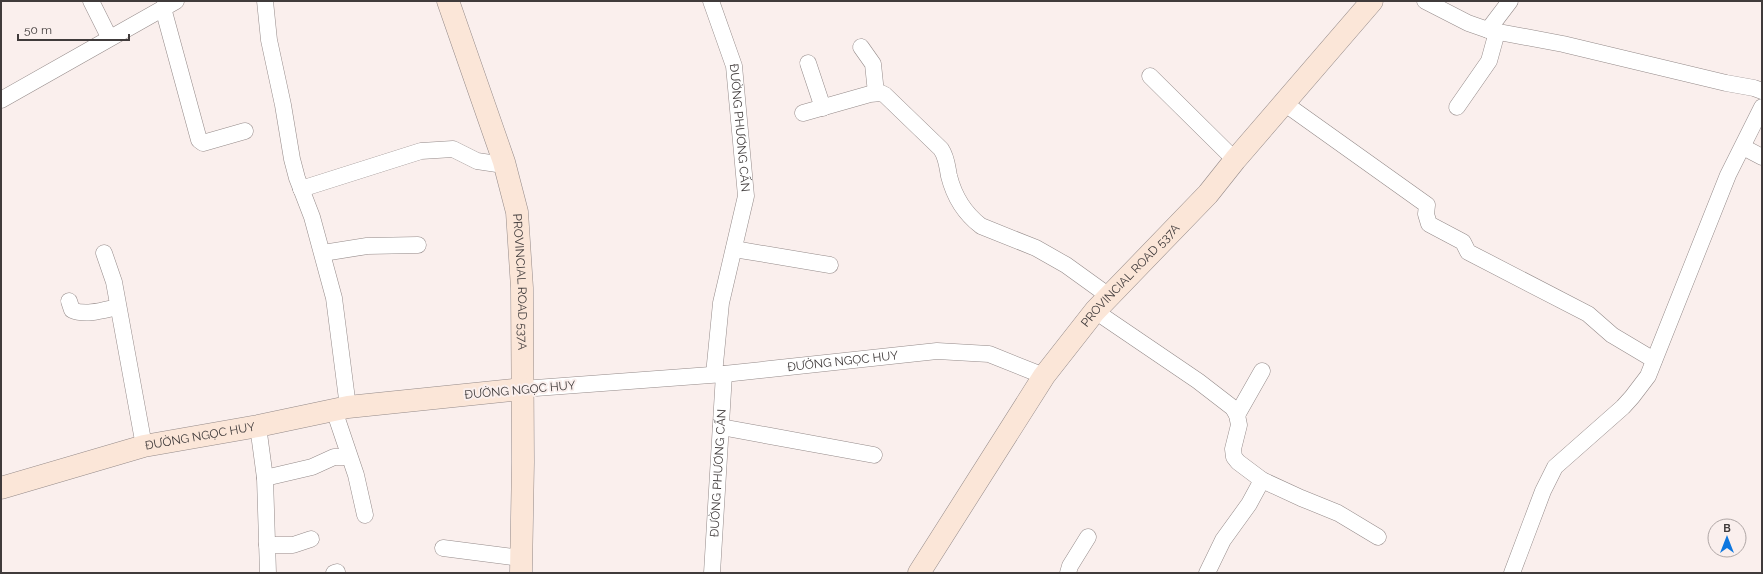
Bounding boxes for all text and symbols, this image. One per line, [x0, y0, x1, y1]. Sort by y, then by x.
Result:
scale bar [18, 16, 129, 42]
text: 50 m [24, 23, 52, 37]
street label: ĐƯỜNG PHƯƠNG CẤN [727, 63, 753, 192]
street label: PROVINCIAL ROAD 537A [510, 213, 529, 350]
street label: PROVINCIAL ROAD 537A [1078, 221, 1182, 330]
street label: ĐƯỜNG NGỌC HUY [787, 348, 899, 374]
street label: ĐƯỜNG NGỌC HUY [464, 378, 576, 402]
street label: ĐƯỜNG PHƯƠNG CẤN [707, 409, 729, 538]
street label: ĐƯỜNG NGỌC HUY [144, 420, 256, 453]
north arrow [1707, 518, 1747, 558]
text: B [1723, 522, 1731, 535]

